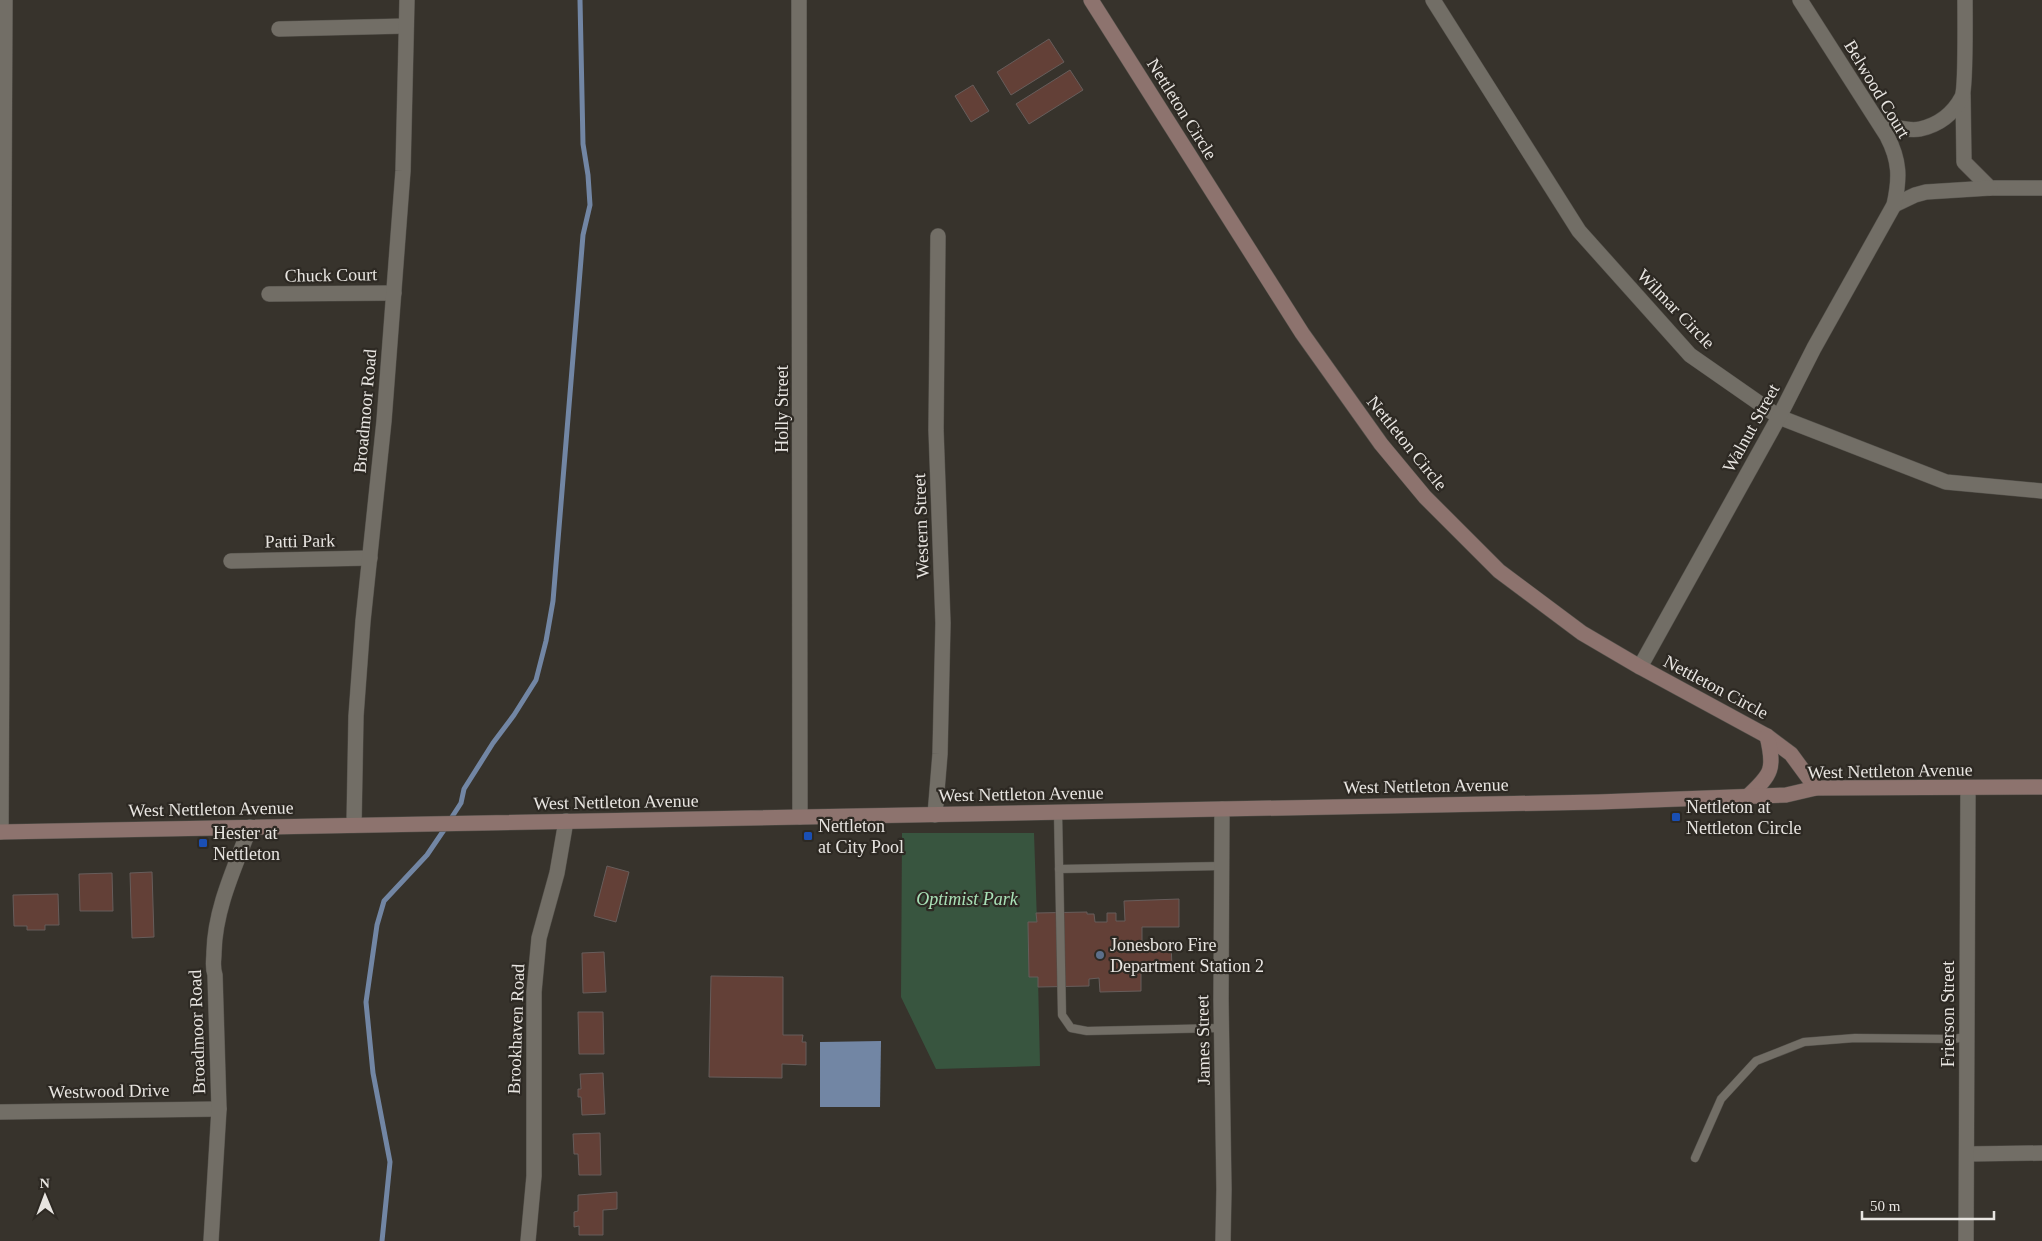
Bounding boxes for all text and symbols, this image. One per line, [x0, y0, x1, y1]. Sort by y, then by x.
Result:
street label: Belwood Court [1840, 36, 1914, 142]
street label: Nettleton Circle [1143, 55, 1221, 163]
street label: Chuck Court [285, 264, 377, 286]
street label: Wilmar Circle [1633, 265, 1719, 353]
street label: Broadmoor Road [350, 348, 380, 474]
street label: Holly Street [772, 365, 792, 453]
street label: Walnut Street [1718, 380, 1784, 476]
street label: Nettleton Circle [1363, 392, 1451, 494]
street label: Western Street [909, 473, 933, 579]
street label: Patti Park [265, 530, 335, 552]
street label: Nettleton Circle [1660, 651, 1772, 723]
street label: West Nettleton Avenue [1807, 760, 1973, 782]
street label: West Nettleton Avenue [1343, 775, 1509, 797]
street label: West Nettleton Avenue [938, 783, 1104, 805]
street label: West Nettleton Avenue [533, 791, 699, 813]
place label: Nettleton at Nettleton Circle [1686, 797, 1801, 838]
street label: West Nettleton Avenue [128, 798, 294, 820]
marker: Nettleton at Nettleton Circle [1670, 811, 1682, 823]
place label: Nettleton at City Pool [818, 816, 904, 857]
place label: Hester at Nettleton [213, 823, 280, 864]
marker: Nettleton at City Pool [802, 830, 814, 842]
marker: Hester at Nettleton [197, 837, 209, 849]
park label: Optimist Park [916, 889, 1019, 909]
place label: Jonesboro Fire Department Station 2 [1110, 935, 1264, 976]
marker: Jonesboro Fire Department Station 2 [1094, 949, 1106, 961]
street label: Frierson Street [1938, 961, 1958, 1067]
street label: Brookhaven Road [504, 963, 528, 1095]
street label: Broadmoor Road [185, 969, 209, 1095]
street label: James Street [1192, 995, 1214, 1085]
street label: Westwood Drive [48, 1080, 170, 1102]
north arrow [20, 1171, 70, 1221]
text: N [40, 1176, 50, 1191]
scale bar [1862, 1188, 1994, 1220]
text: 50 m [1870, 1198, 1901, 1214]

